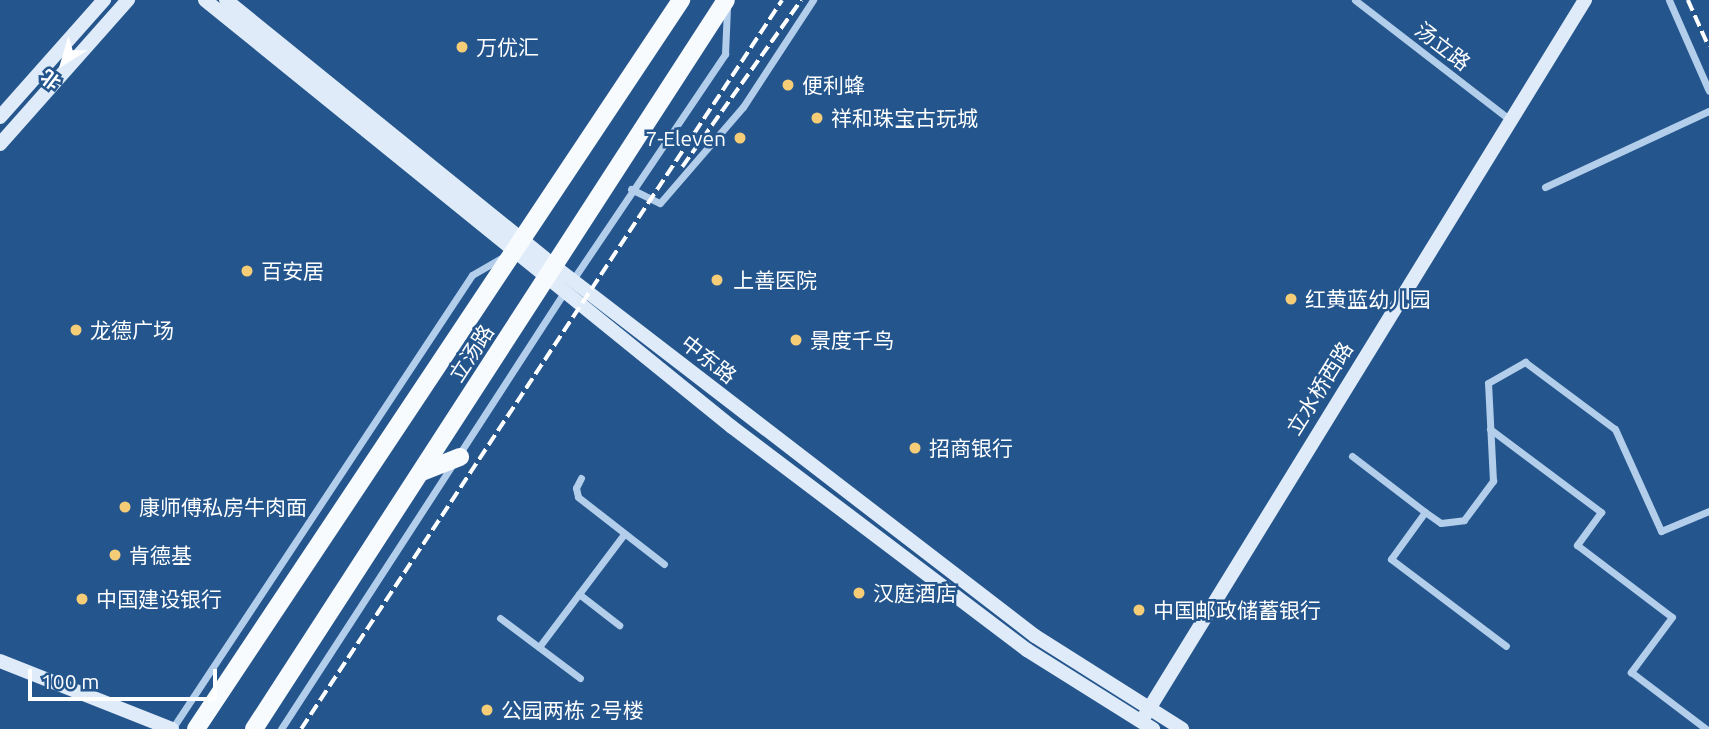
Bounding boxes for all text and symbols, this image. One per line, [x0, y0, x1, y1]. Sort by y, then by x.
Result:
street label: 汤立路 [1410, 17, 1476, 75]
north arrow [28, 28, 98, 98]
place label: 万优汇 [476, 34, 539, 60]
marker: 万优汇 [454, 39, 470, 55]
text: 北 [36, 65, 65, 94]
place label: 便利蜂 [802, 72, 865, 98]
marker: 便利蜂 [780, 77, 796, 93]
place label: 祥和珠宝古玩城 [831, 105, 978, 131]
marker: 祥和珠宝古玩城 [809, 110, 825, 126]
place label: 7-Eleven [645, 125, 726, 151]
marker: 7-Eleven [732, 130, 748, 146]
place label: 百安居 [261, 258, 324, 284]
marker: 百安居 [239, 263, 255, 279]
place label: 上善医院 [733, 267, 817, 293]
marker: 上善医院 [707, 270, 727, 290]
place label: 红黄蓝幼儿园 [1305, 286, 1431, 312]
marker: 红黄蓝幼儿园 [1283, 291, 1299, 307]
place label: 龙德广场 [90, 317, 174, 343]
street label: 立汤路 [443, 320, 499, 386]
marker: 龙德广场 [68, 322, 84, 338]
place label: 景度千鸟 [810, 327, 894, 353]
street label: 中东路 [676, 330, 742, 388]
marker: 景度千鸟 [788, 332, 804, 348]
street label: 立水桥西路 [1280, 337, 1358, 439]
place label: 招商银行 [929, 435, 1013, 461]
marker: 招商银行 [907, 440, 923, 456]
place label: 康师傅私房牛肉面 [139, 494, 307, 520]
marker: 康师傅私房牛肉面 [117, 499, 133, 515]
place label: 肯德基 [129, 542, 192, 568]
marker: 肯德基 [107, 547, 123, 563]
place label: 汉庭酒店 [873, 580, 957, 606]
marker: 汉庭酒店 [851, 585, 867, 601]
place label: 中国建设银行 [96, 586, 222, 612]
marker: 中国建设银行 [74, 591, 90, 607]
place label: 中国邮政储蓄银行 [1153, 597, 1321, 623]
marker: 中国邮政储蓄银行 [1131, 602, 1147, 618]
scale bar [32, 656, 220, 700]
text: 100 m [41, 669, 99, 693]
place label: 公园两栋 2号楼 [501, 697, 644, 723]
marker: 公园两栋 2号楼 [479, 702, 495, 718]

